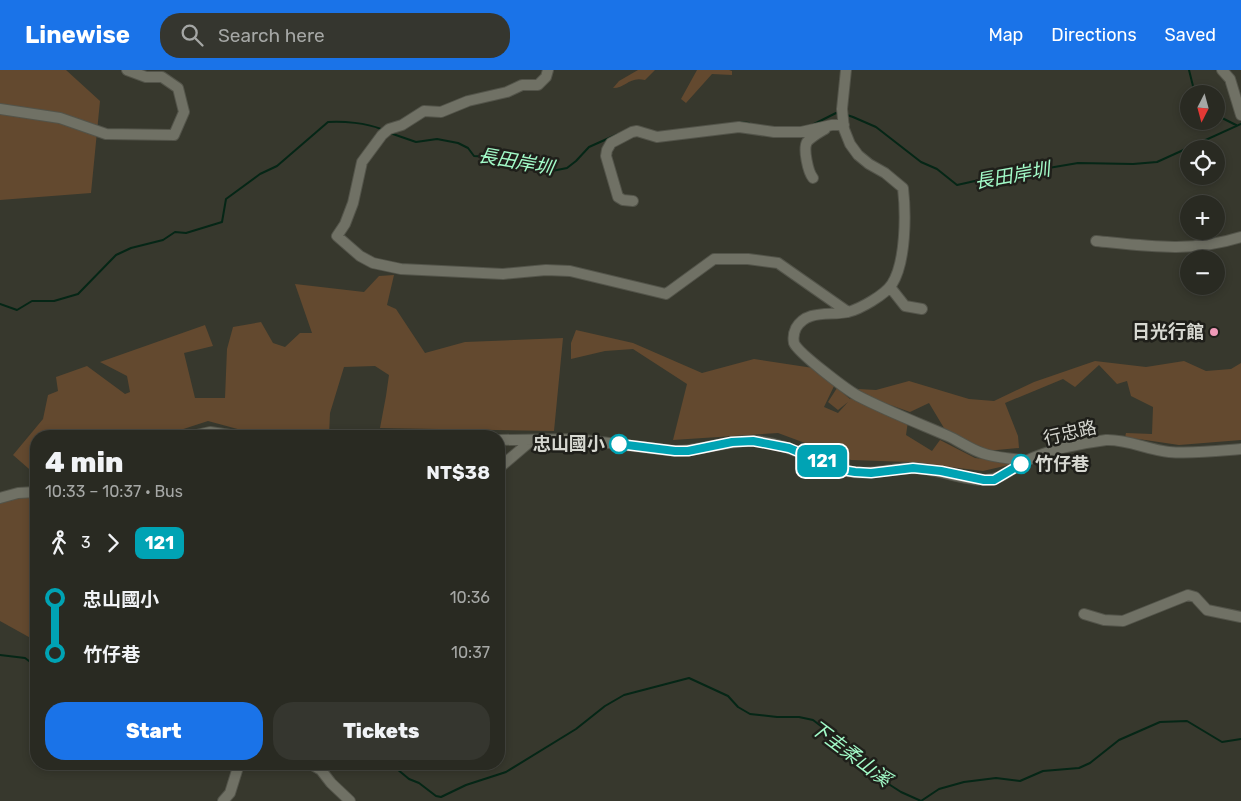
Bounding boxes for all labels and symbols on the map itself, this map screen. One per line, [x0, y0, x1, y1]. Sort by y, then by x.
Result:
north arrow [1180, 85, 1225, 130]
water label: 長田岸圳 [476, 144, 558, 180]
water label: 長田岸圳 [973, 157, 1054, 193]
place label: 日光行館 [1132, 321, 1204, 343]
marker: 日光行館 [1208, 326, 1220, 338]
street label: 行忠路 [1041, 416, 1099, 450]
place label: 忠山國小 [533, 433, 605, 455]
marker: 忠山國小 [609, 434, 629, 454]
line badge: 121 [793, 445, 851, 477]
place label: 竹仔巷 [1035, 453, 1089, 475]
marker: 竹仔巷 [1011, 454, 1031, 474]
water label: 下圭柔山溪 [806, 716, 898, 793]

